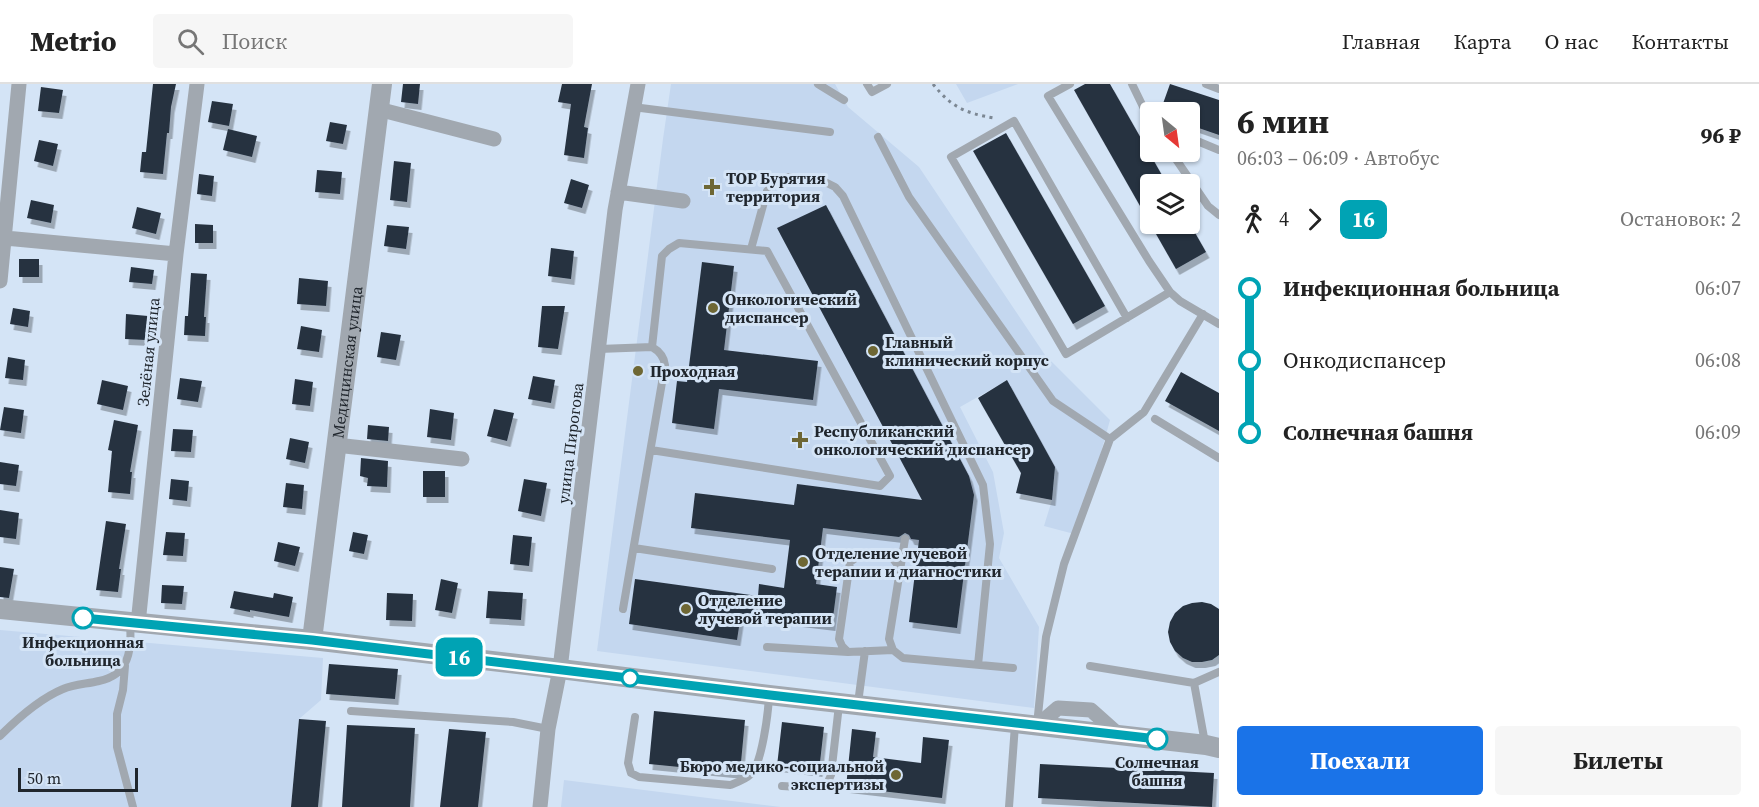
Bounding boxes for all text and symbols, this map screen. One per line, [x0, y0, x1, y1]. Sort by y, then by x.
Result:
search box [153, 14, 573, 68]
text: Metrio [30, 22, 117, 60]
icon: search [174, 25, 207, 58]
text: Поиск [222, 26, 287, 56]
text: Главная [1342, 27, 1420, 56]
text: Карта [1453, 27, 1511, 56]
text: О нас [1544, 27, 1598, 56]
text: Контакты [1631, 27, 1729, 56]
text: 6 мин [1237, 99, 1329, 144]
north arrow [1140, 102, 1200, 162]
map controls [1140, 102, 1200, 234]
text: 96 ₽ [1701, 120, 1741, 150]
text: 06:03 – 06:09 · Автобус [1237, 144, 1440, 172]
place label: ТОР Бурятия территория [726, 167, 826, 207]
button: layers [1140, 174, 1200, 234]
marker: ТОР Бурятия территория [703, 178, 721, 196]
icon: walk [1237, 203, 1270, 236]
icon: forward [1298, 203, 1331, 236]
text: 4 [1279, 205, 1289, 233]
text: 16 [1352, 205, 1375, 234]
text: Остановок: 2 [1620, 205, 1741, 233]
text: Инфекционная больница [1283, 273, 1559, 303]
text: 06:07 [1695, 274, 1741, 302]
street label: Медицинская улица [326, 284, 368, 440]
place label: Онкологический диспансер [725, 288, 858, 328]
street label: Зелёная улица [131, 296, 165, 408]
marker: Онкологический диспансер [706, 301, 720, 315]
place label: Главный клинический корпус [885, 331, 1049, 371]
marker: Главный клинический корпус [866, 344, 880, 358]
text: Онкодиспансер [1283, 345, 1446, 375]
text: 06:08 [1695, 346, 1741, 374]
place label: Проходная [650, 360, 735, 382]
marker: Проходная [631, 364, 645, 378]
street label: улица Пирогова [552, 380, 588, 505]
text: Солнечная башня [1283, 417, 1473, 447]
text: 06:09 [1695, 418, 1741, 446]
place label: Республиканский онкологический диспансер [814, 420, 1031, 460]
marker: Республиканский онкологический диспансер [791, 431, 809, 449]
place label: Отделение лучевой терапии и диагностики [815, 542, 1002, 582]
marker: Отделение лучевой терапии и диагностики [796, 555, 810, 569]
place label: Отделение лучевой терапии [698, 589, 832, 629]
marker: Отделение лучевой терапии [679, 602, 693, 616]
marker: Инфекционная больница [72, 607, 94, 629]
place label: Инфекционная больница [22, 631, 144, 671]
line badge: 16 [432, 638, 486, 676]
text: 16 [448, 643, 470, 672]
unlabelled marker [621, 669, 639, 687]
button: Поехали [1237, 726, 1483, 795]
button: Билеты [1495, 726, 1741, 795]
marker: Солнечная башня [1146, 728, 1168, 750]
place label: Солнечная башня [1115, 751, 1199, 791]
place label: Бюро медико-социальной экспертизы [680, 755, 884, 795]
scale bar [18, 765, 138, 792]
text: 50 m [27, 767, 61, 789]
marker: Бюро медико-социальной экспертизы [889, 768, 903, 782]

